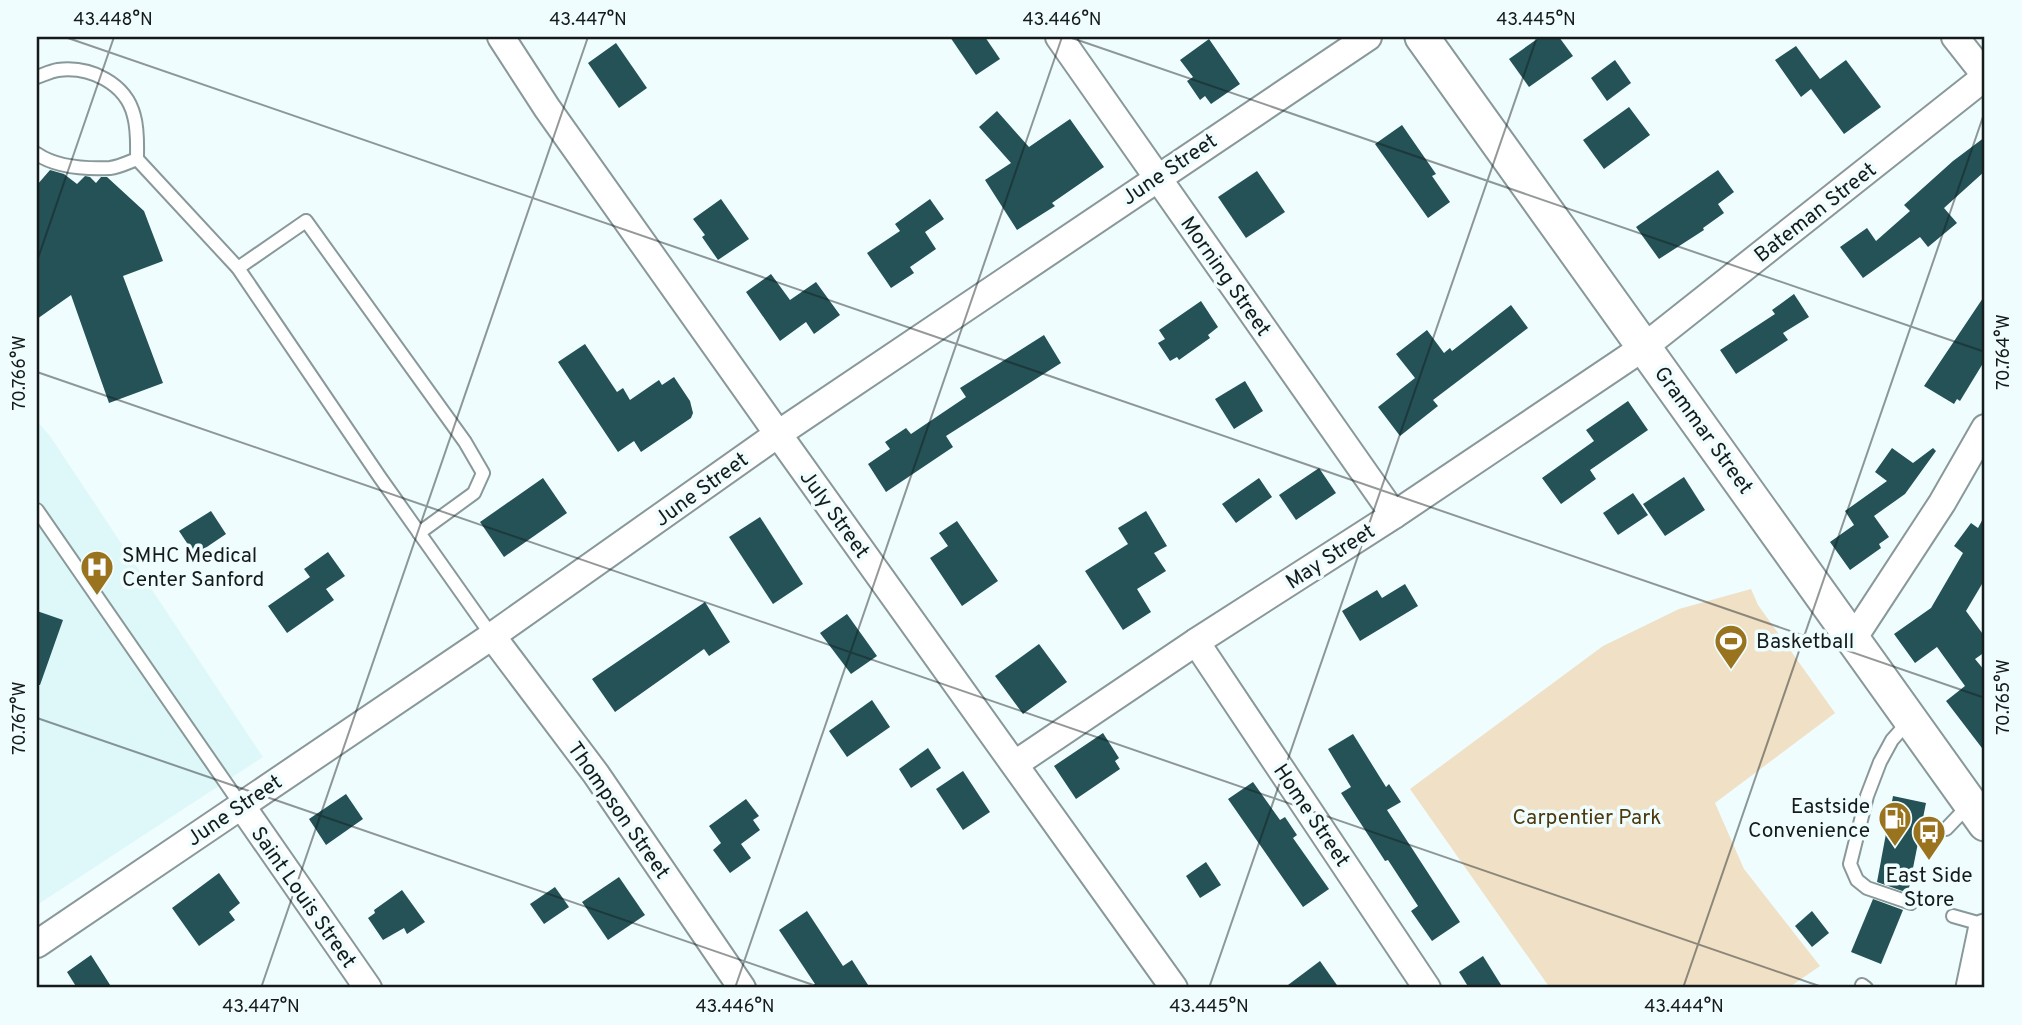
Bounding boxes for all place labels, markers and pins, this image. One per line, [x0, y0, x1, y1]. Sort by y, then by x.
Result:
place label: SMHC Medical Center Sanford [122, 543, 264, 594]
hospital icon: SMHC Medical Center Sanford [78, 548, 116, 597]
sports icon: Basketball [1712, 622, 1750, 671]
place label: Basketball [1756, 629, 1854, 656]
place label: Eastside Convenience [1748, 794, 1870, 845]
fuel station icon: Eastside Convenience [1876, 799, 1914, 848]
bus stop icon: East Side Store [1910, 813, 1948, 862]
place label: East Side Store [1885, 863, 1973, 914]

